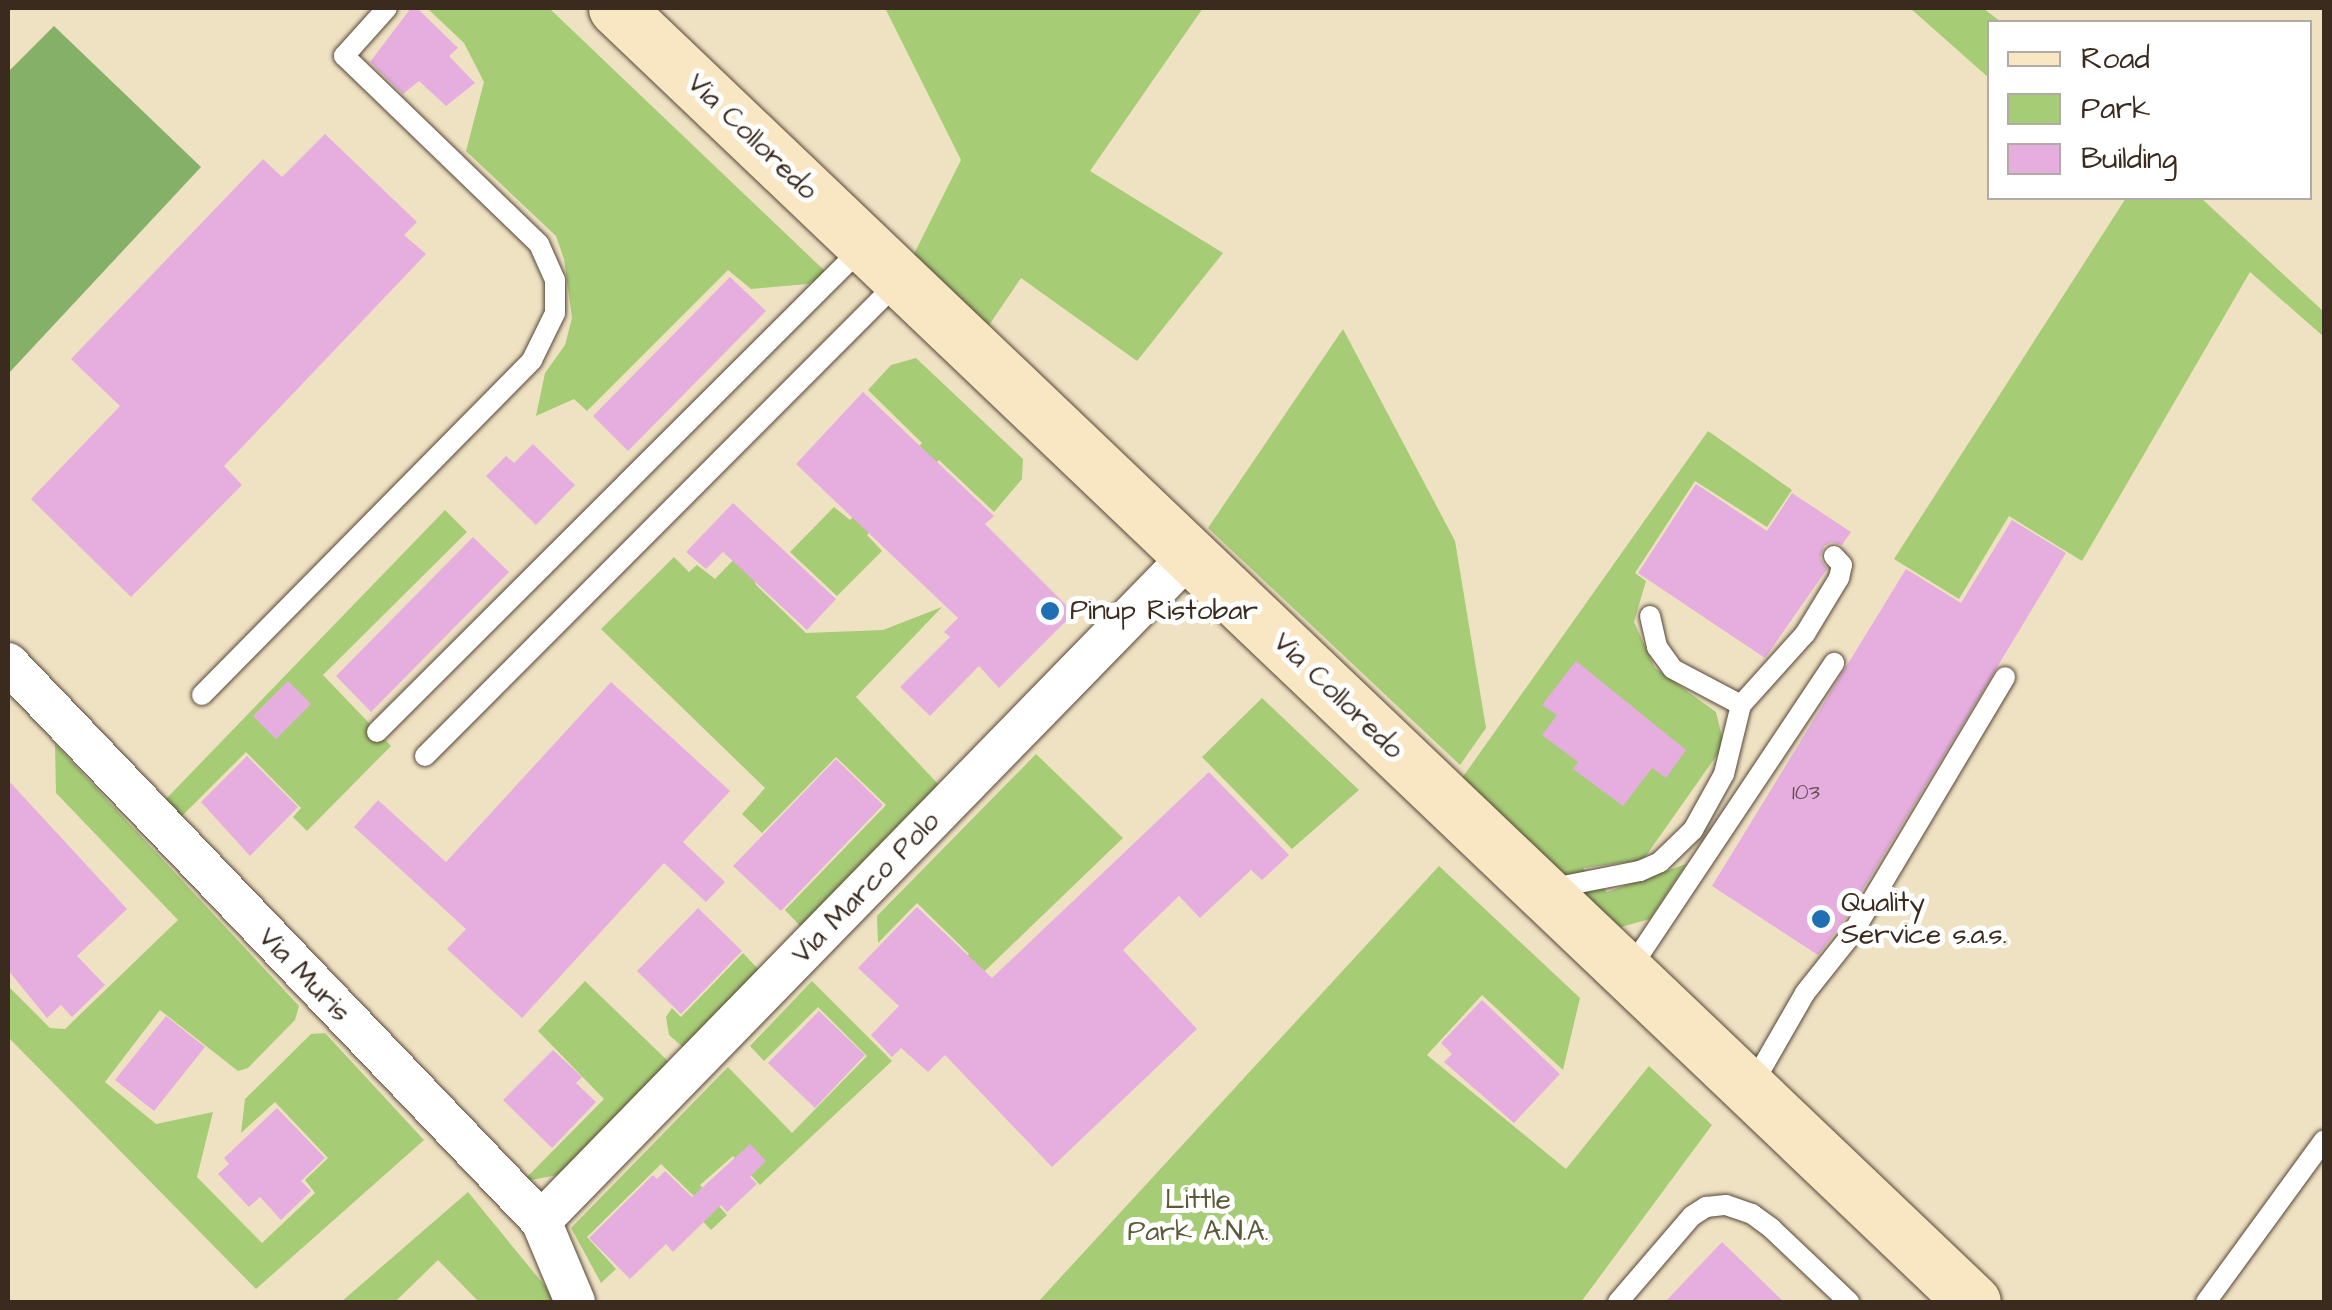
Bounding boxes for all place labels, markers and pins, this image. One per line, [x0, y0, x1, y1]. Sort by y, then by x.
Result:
place label: Pinup Ristobar [1070, 594, 1258, 628]
marker: Pinup Ristobar [1039, 600, 1061, 622]
place label: Quality Service s.a.s. [1841, 886, 2007, 952]
marker: Quality Service s.a.s. [1810, 908, 1832, 930]

